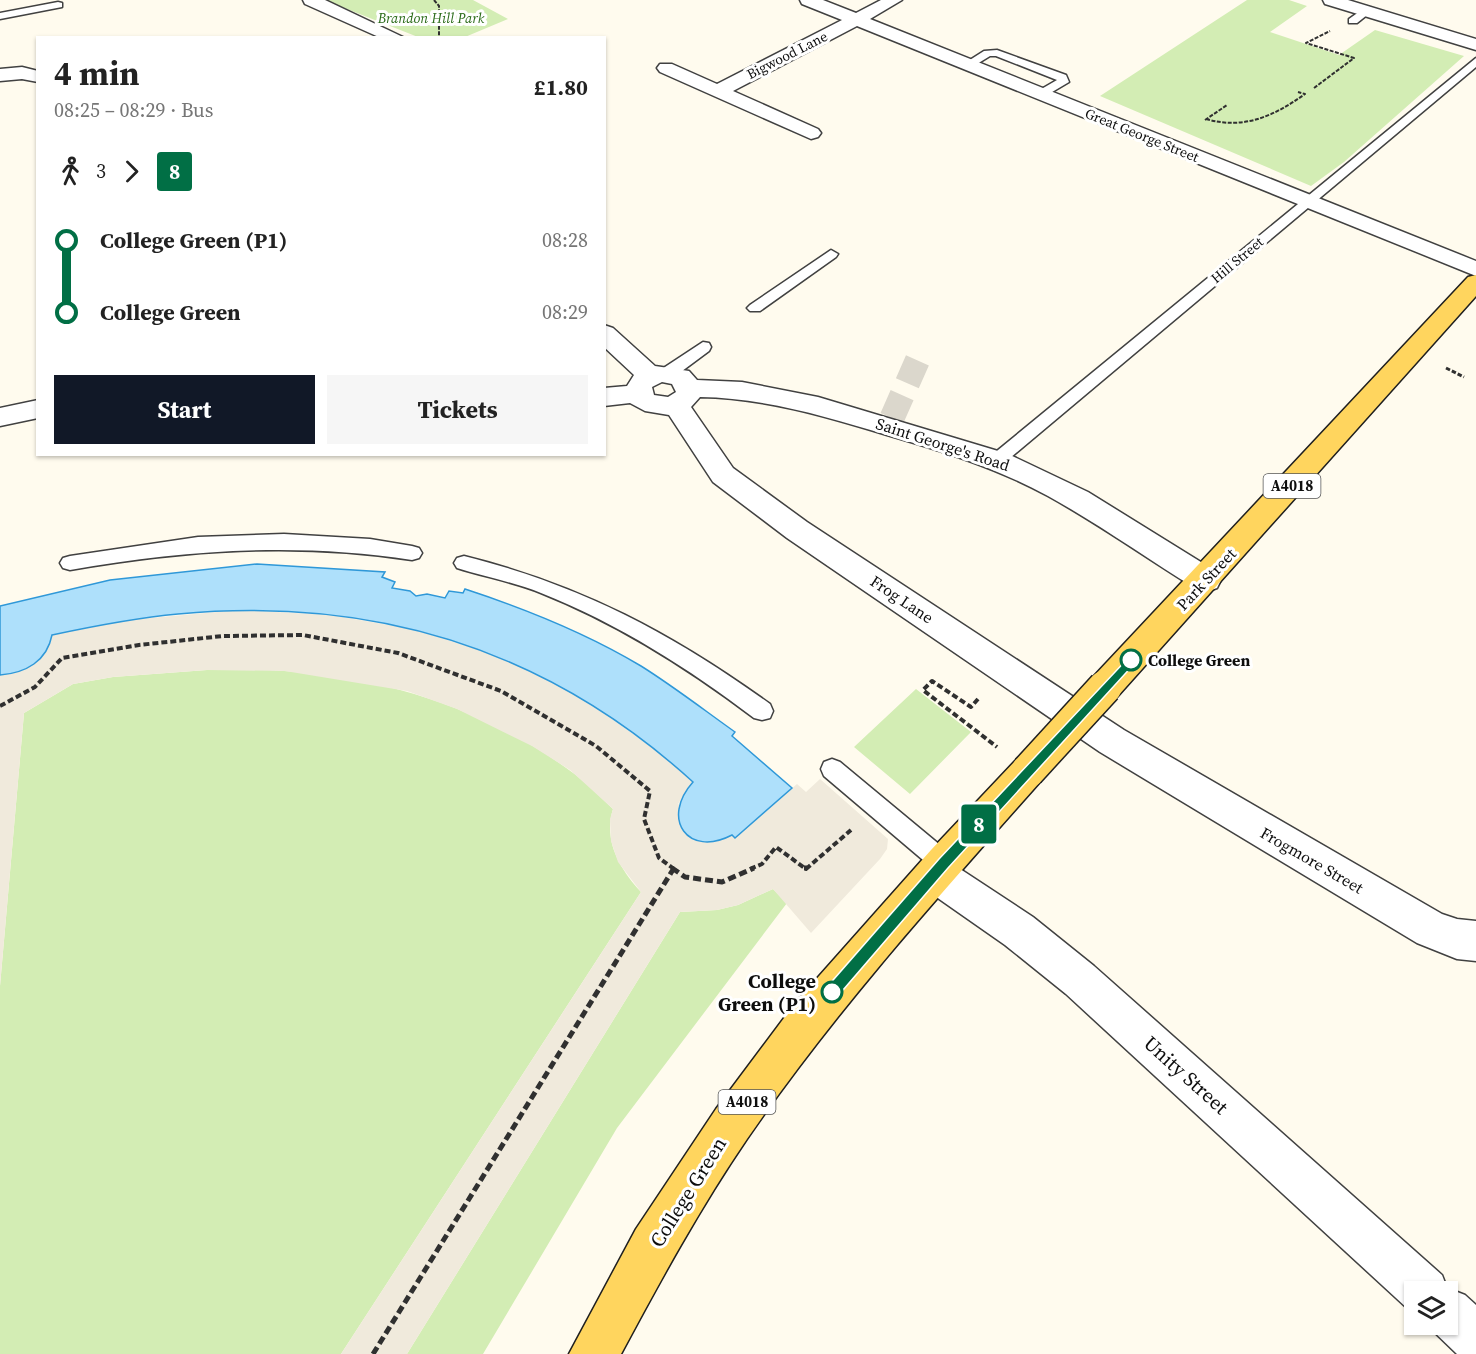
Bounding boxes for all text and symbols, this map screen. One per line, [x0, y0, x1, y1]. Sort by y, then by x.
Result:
park label: Brandon Hill Park [377, 8, 485, 28]
street label: Bigwood Lane [743, 26, 831, 84]
text: 4 min [54, 51, 140, 96]
text: £1.80 [534, 72, 588, 102]
text: 08:25 – 08:29 · Bus [54, 96, 213, 124]
street label: Great George Street [1082, 103, 1202, 167]
icon: walk [54, 155, 87, 188]
icon: forward [115, 155, 148, 188]
text: 3 [96, 157, 106, 185]
text: 8 [169, 157, 180, 186]
text: College Green (P1) [100, 225, 287, 255]
text: 08:28 [542, 226, 588, 254]
street label: Hill Street [1206, 232, 1268, 288]
text: College Green [100, 297, 241, 327]
text: 08:29 [542, 298, 588, 326]
button: Start [54, 375, 315, 444]
button: Tickets [327, 375, 588, 444]
street label: Saint George's Road [873, 412, 1013, 476]
road number: A4018 [1264, 474, 1320, 498]
street label: Park Street [1171, 542, 1241, 615]
street label: Frog Lane [866, 570, 938, 628]
marker: College Green [1120, 649, 1142, 671]
place label: College Green [1148, 649, 1250, 671]
line badge: 8 [960, 804, 998, 844]
text: 8 [973, 810, 985, 839]
street label: Frogmore Street [1256, 822, 1368, 899]
place label: College Green (P1) [718, 967, 816, 1018]
marker: College Green (P1) [821, 981, 843, 1003]
street label: Unity Street [1138, 1029, 1235, 1121]
road number: A4018 [718, 1090, 776, 1114]
street label: College Green [643, 1132, 733, 1252]
map controls [1404, 1281, 1458, 1335]
button: layers [1404, 1281, 1458, 1335]

